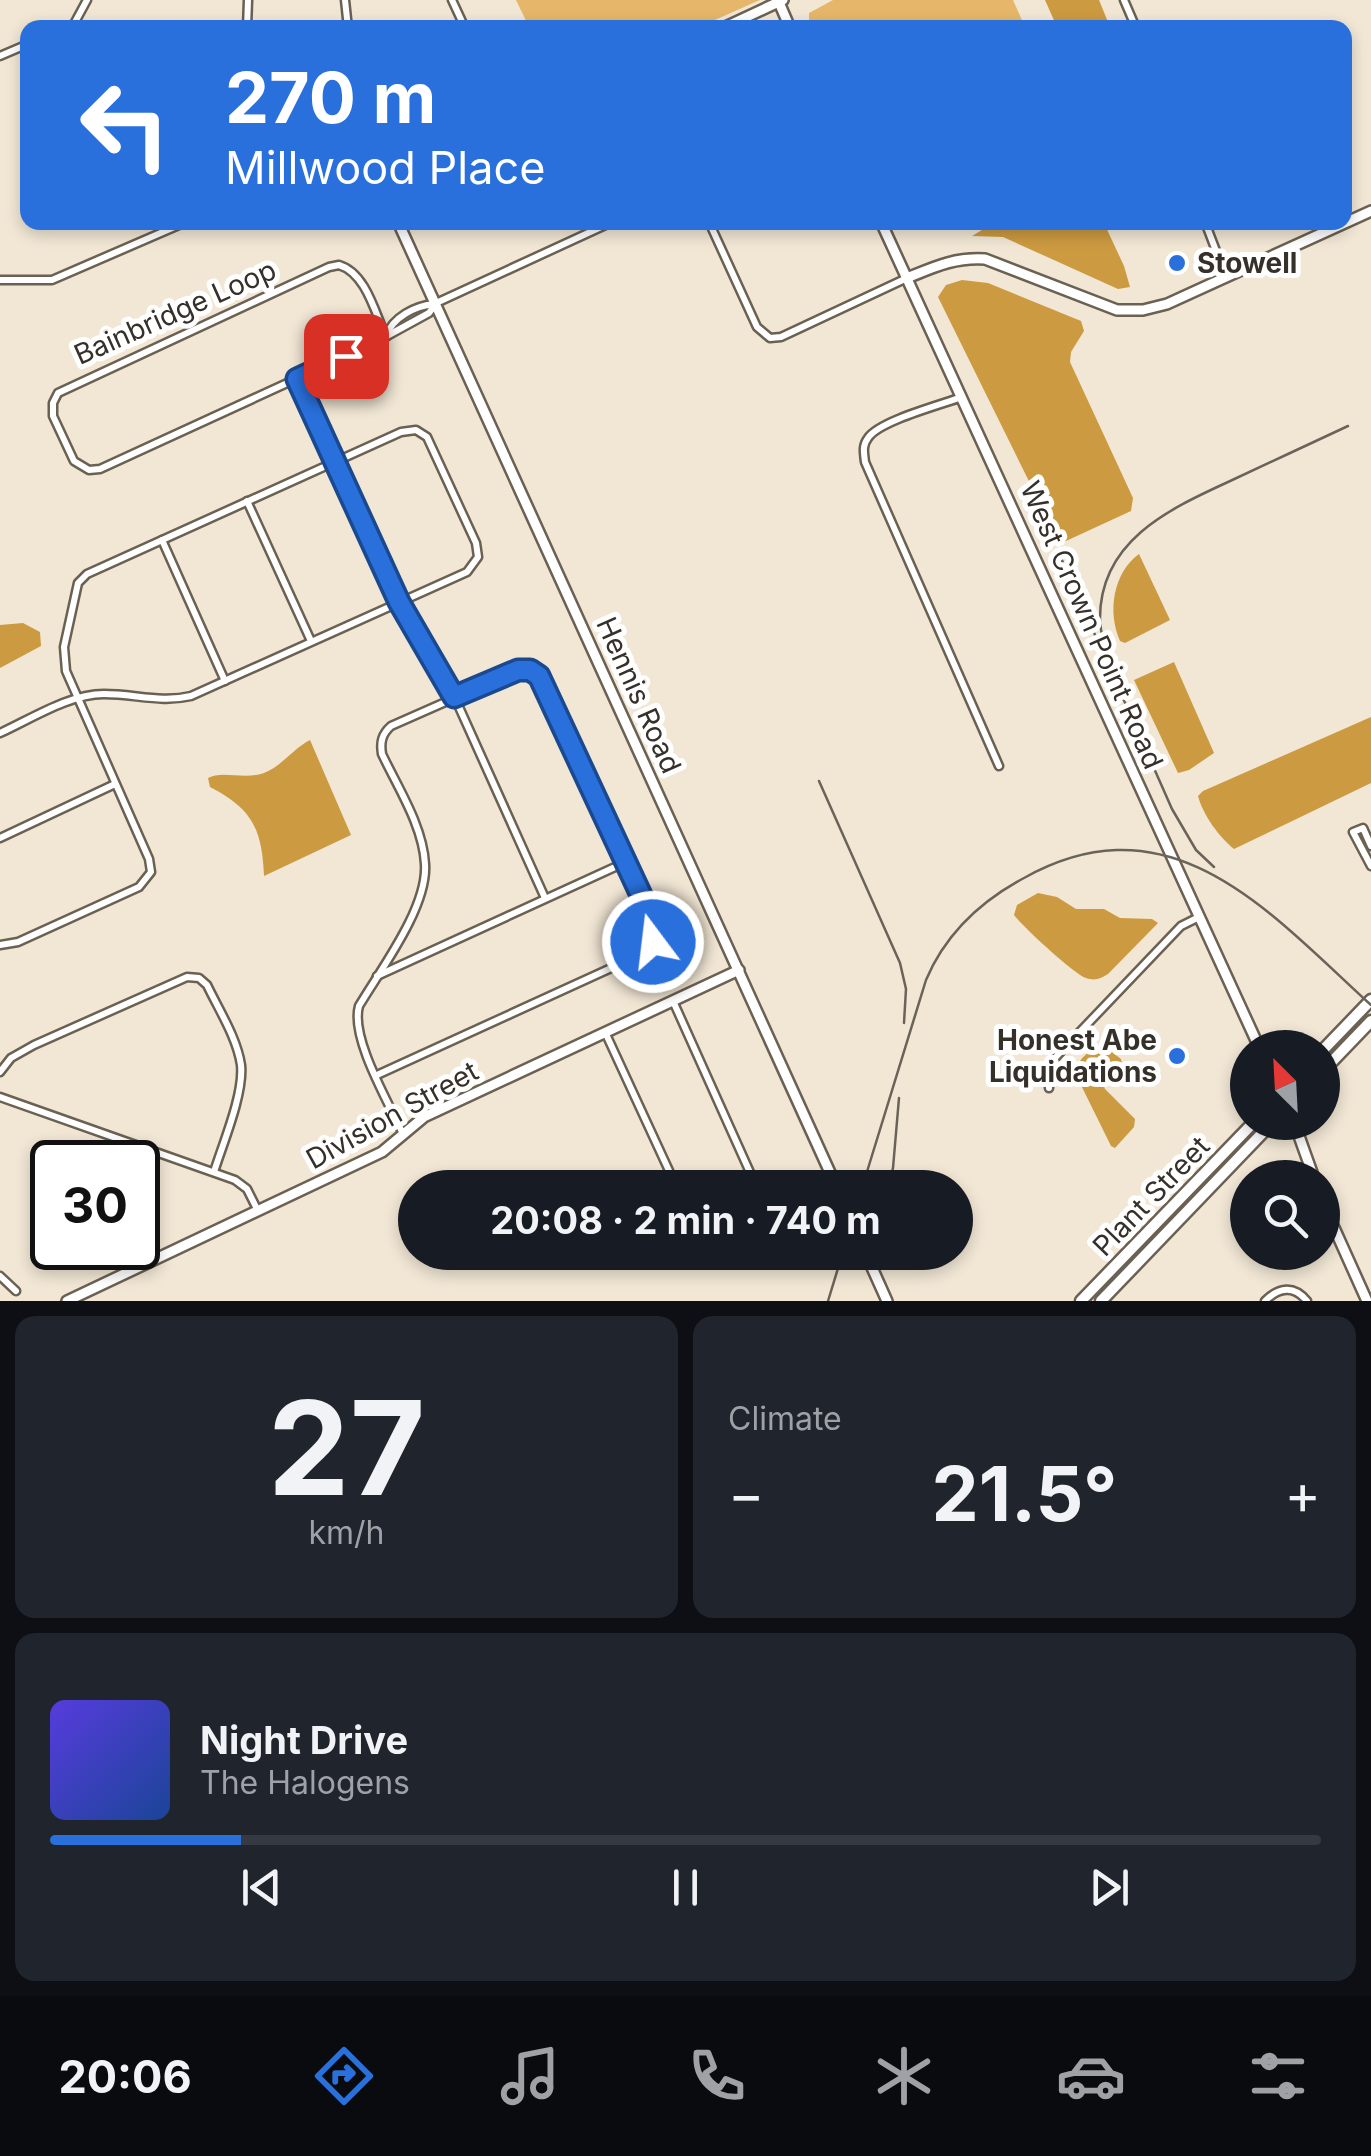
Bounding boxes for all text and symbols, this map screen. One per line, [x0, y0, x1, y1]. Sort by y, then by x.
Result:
text: 270 m [225, 55, 436, 140]
icon: left [60, 60, 190, 190]
text: Millwood Place [225, 140, 545, 195]
place label: Stowell [1197, 246, 1297, 280]
street label: Bainbridge Loop [69, 252, 281, 372]
marker: Stowell [1166, 252, 1188, 274]
pin [304, 314, 389, 399]
icon: arrive [319, 329, 374, 384]
street label: West Crown Point Road [1013, 476, 1171, 774]
street label: Hennis Road [589, 612, 689, 778]
position arrow [601, 890, 705, 994]
place label: Honest Abe Liquidations [989, 1023, 1157, 1089]
north arrow [1230, 1030, 1340, 1140]
map controls [1230, 1030, 1340, 1270]
marker: Honest Abe Liquidations [1166, 1045, 1188, 1067]
street label: Division Street [300, 1054, 484, 1176]
street label: Plant Street [1086, 1129, 1216, 1263]
speed limit sign: 30 [30, 1140, 160, 1270]
button: search [1230, 1160, 1340, 1270]
text: 20:08 · 2 min · 740 m [490, 1197, 881, 1243]
text: 27 [268, 1369, 425, 1526]
text: Climate [728, 1399, 842, 1438]
text: 21.5° [931, 1448, 1118, 1539]
text: − [728, 1461, 764, 1527]
text: + [1285, 1461, 1321, 1527]
text: km/h [308, 1513, 385, 1552]
text: Night Drive [200, 1717, 408, 1763]
text: The Halogens [200, 1763, 410, 1802]
icon: previous [234, 1860, 289, 1915]
icon: pause [658, 1860, 713, 1915]
icon: next [1082, 1860, 1137, 1915]
icon: directions [309, 2041, 379, 2111]
icon: music [495, 2041, 565, 2111]
icon: phone [682, 2041, 752, 2111]
icon: climate [869, 2041, 939, 2111]
icon: car [1056, 2041, 1126, 2111]
icon: filters [1243, 2041, 1313, 2111]
text: 20:06 [58, 2049, 192, 2104]

